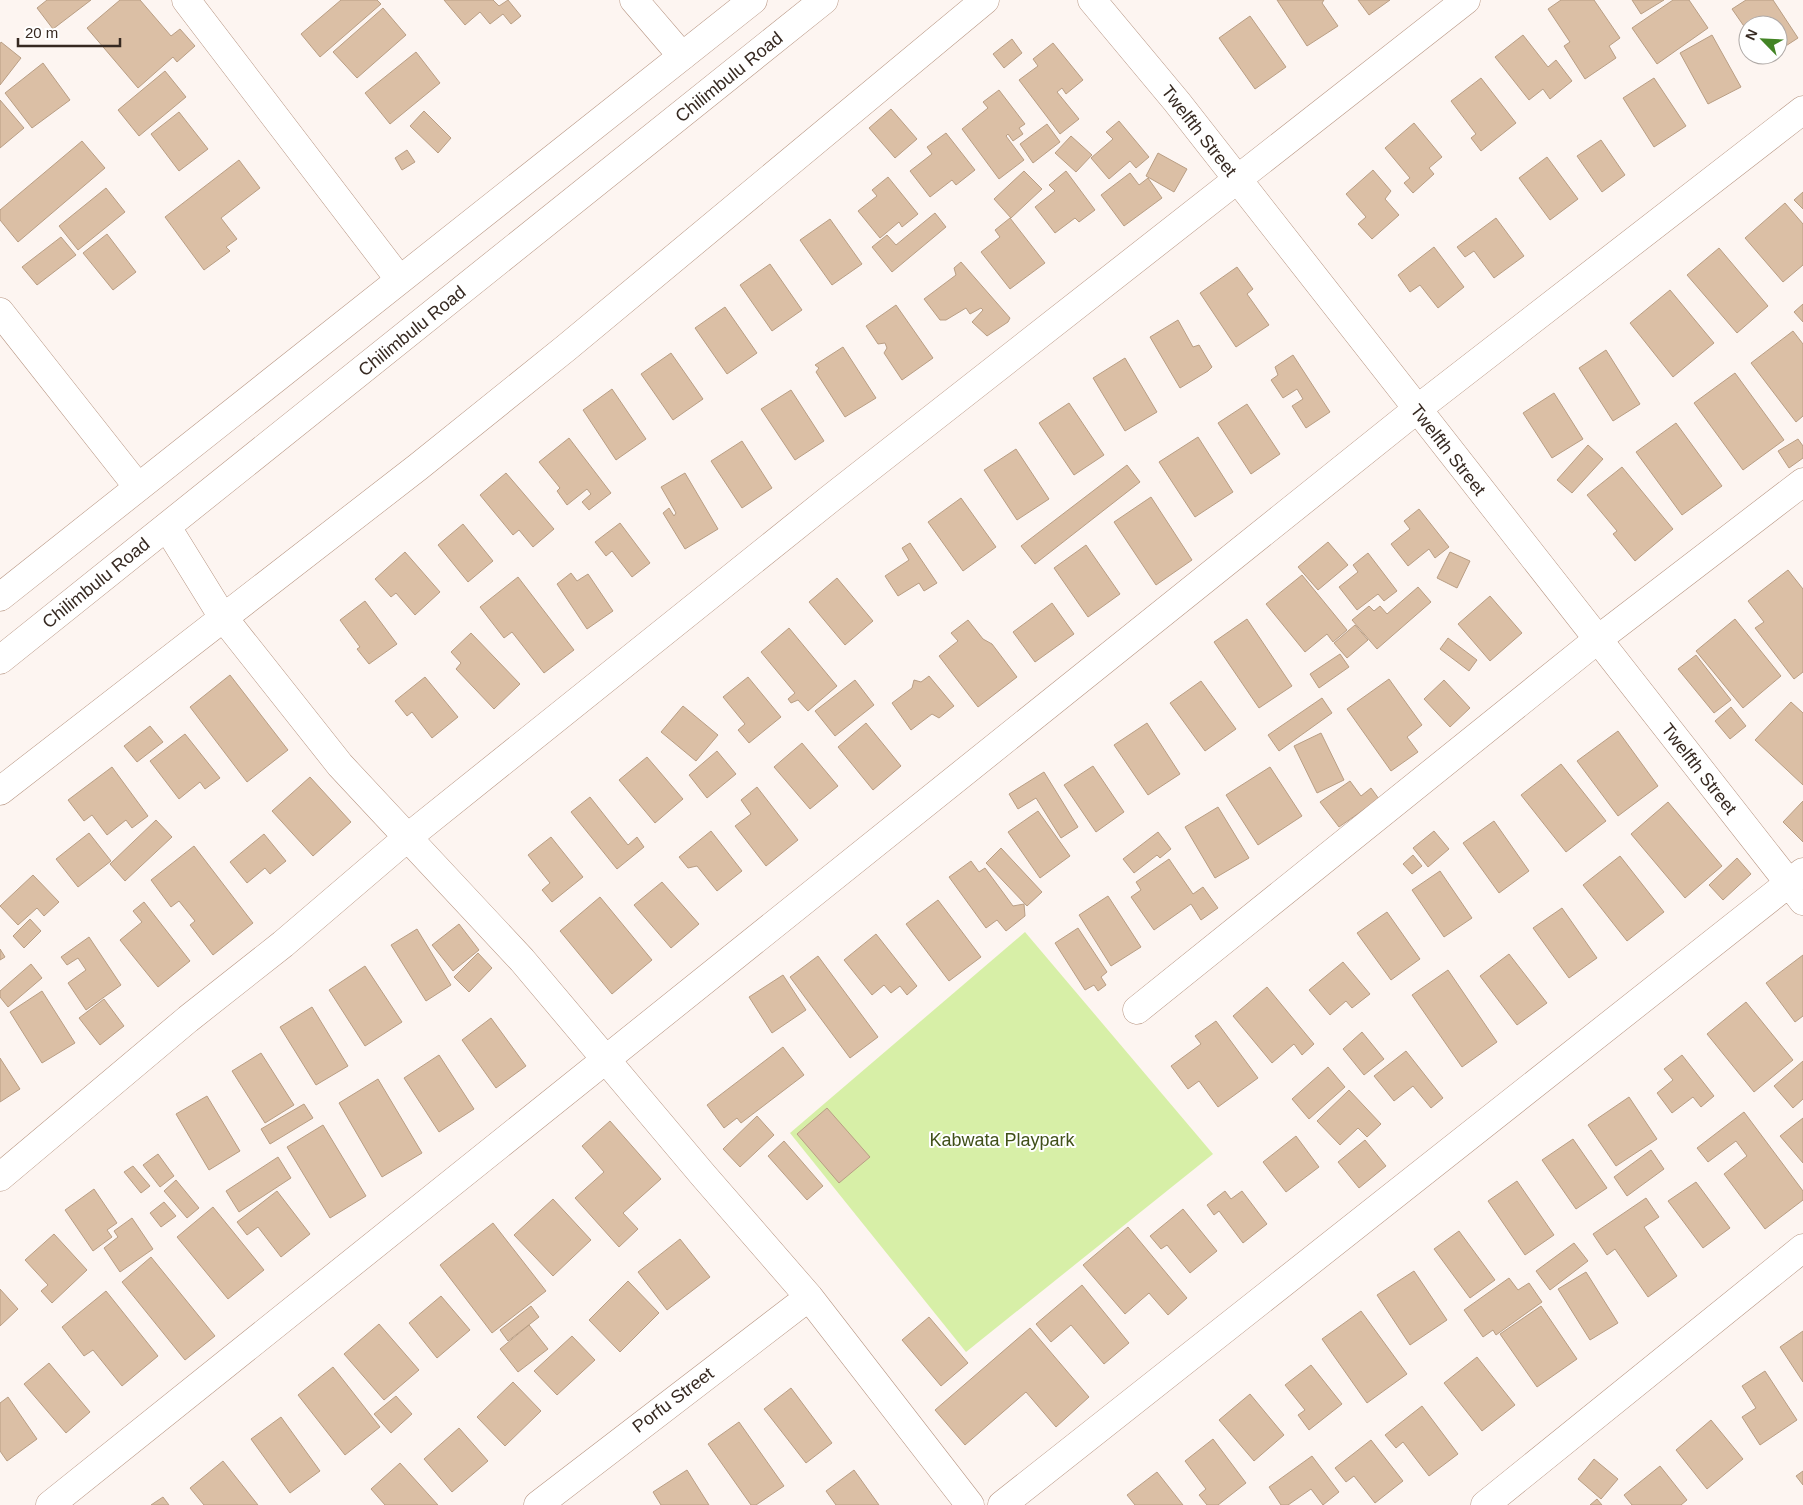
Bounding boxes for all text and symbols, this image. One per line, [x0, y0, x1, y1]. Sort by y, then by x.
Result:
scale bar [18, 15, 120, 47]
north arrow [1738, 15, 1788, 65]
text: 20 m [25, 24, 58, 41]
text: N [1742, 27, 1760, 43]
street label: Chilimbulu Road [671, 28, 787, 126]
street label: Twelfth Street [1157, 81, 1241, 181]
street label: Chilimbulu Road [354, 282, 470, 380]
street label: Twelfth Street [1406, 400, 1490, 500]
street label: Chilimbulu Road [38, 534, 154, 632]
street label: Twelfth Street [1657, 719, 1741, 819]
park label: Kabwata Playpark [929, 1130, 1076, 1150]
street label: Porfu Street [629, 1363, 717, 1437]

